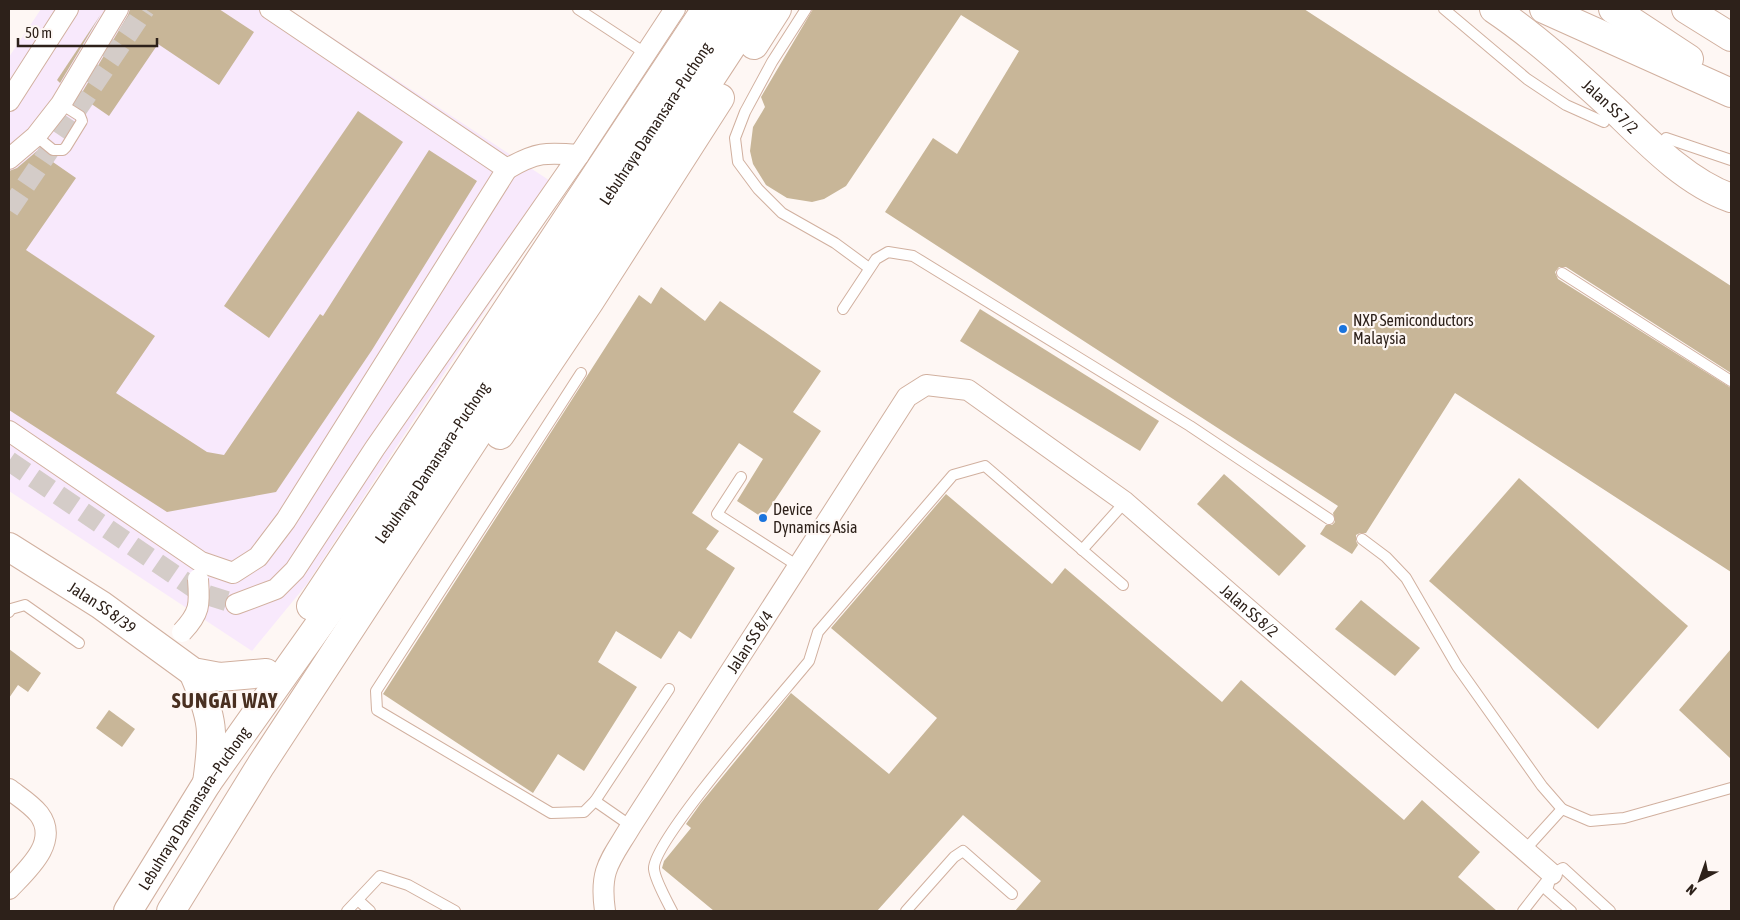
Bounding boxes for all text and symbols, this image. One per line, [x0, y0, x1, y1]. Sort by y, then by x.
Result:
scale bar [18, 15, 156, 47]
text: 50 m [25, 24, 52, 41]
street label: Lebuhraya Damansara–Puchong [595, 39, 716, 208]
street label: Jalan SS 7/2 [1579, 76, 1642, 137]
place label: NXP Semiconductors Malaysia [1353, 311, 1474, 348]
marker: NXP Semiconductors Malaysia [1337, 323, 1349, 335]
street label: Lebuhraya Damansara–Puchong [371, 378, 493, 547]
place label: Device Dynamics Asia [773, 500, 857, 537]
marker: Device Dynamics Asia [757, 512, 769, 524]
street label: Jalan SS 8/39 [65, 578, 140, 637]
street label: Jalan SS 8/2 [1217, 581, 1282, 641]
street label: Jalan SS 8/4 [723, 607, 776, 676]
district label: SUNGAI WAY [172, 688, 278, 712]
street label: Lebuhraya Damansara–Puchong [134, 723, 254, 893]
north arrow [1675, 855, 1725, 905]
text: N [1683, 881, 1700, 899]

